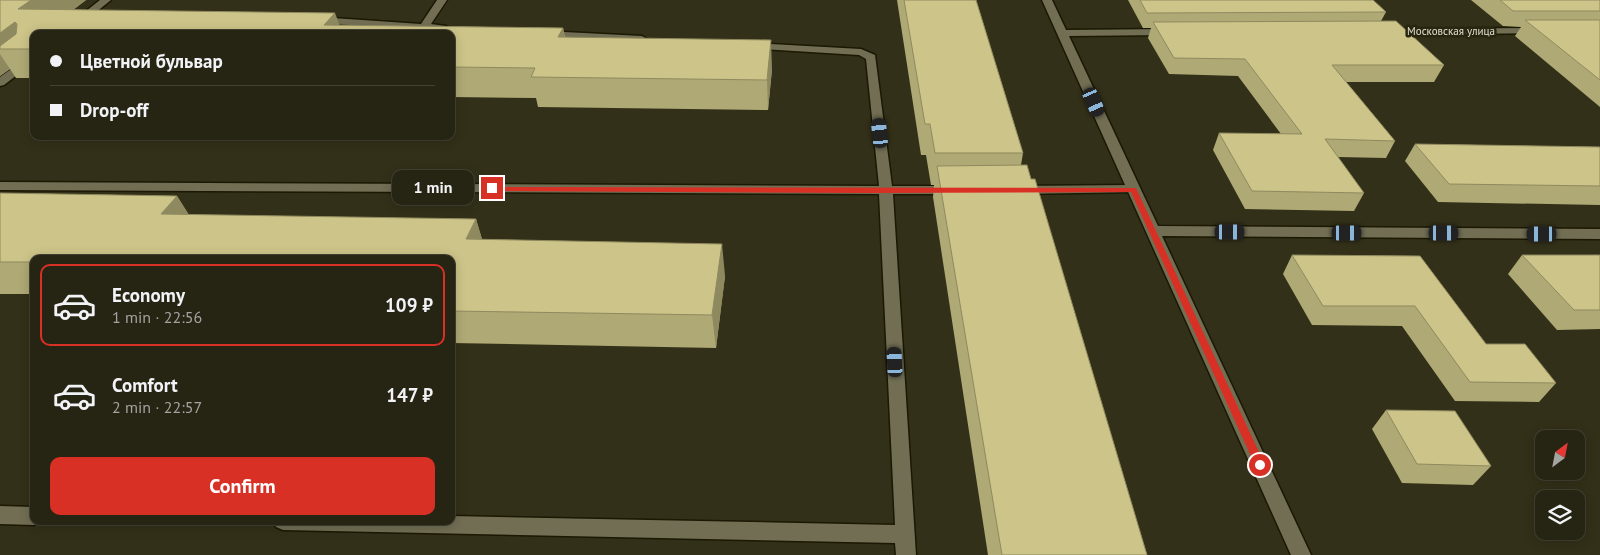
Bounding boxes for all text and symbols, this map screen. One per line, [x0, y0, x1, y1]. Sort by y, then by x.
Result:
street label: Московская улица [1407, 24, 1495, 38]
text: Цветной бульвар [80, 49, 223, 73]
car [1081, 85, 1106, 119]
text: Drop-off [80, 98, 148, 122]
car [870, 117, 889, 149]
callout: 1 min [392, 170, 474, 206]
text: 1 min [413, 177, 453, 197]
route end [481, 177, 503, 199]
car [1215, 225, 1245, 240]
car [1332, 226, 1362, 241]
car [1429, 226, 1459, 241]
car [1527, 227, 1557, 242]
icon: car [52, 283, 97, 328]
text: Economy [112, 283, 185, 307]
text: 109 ₽ [385, 293, 433, 317]
text: 1 min · 22:56 [112, 307, 202, 327]
car [886, 347, 903, 377]
icon: car [52, 373, 97, 418]
text: Comfort [112, 373, 178, 397]
text: 147 ₽ [386, 383, 433, 407]
text: 2 min · 22:57 [112, 397, 202, 417]
north arrow [1535, 430, 1585, 480]
map controls [1535, 430, 1585, 540]
route start [1249, 454, 1271, 476]
button: Confirm [50, 457, 435, 515]
button: layers [1535, 490, 1585, 540]

